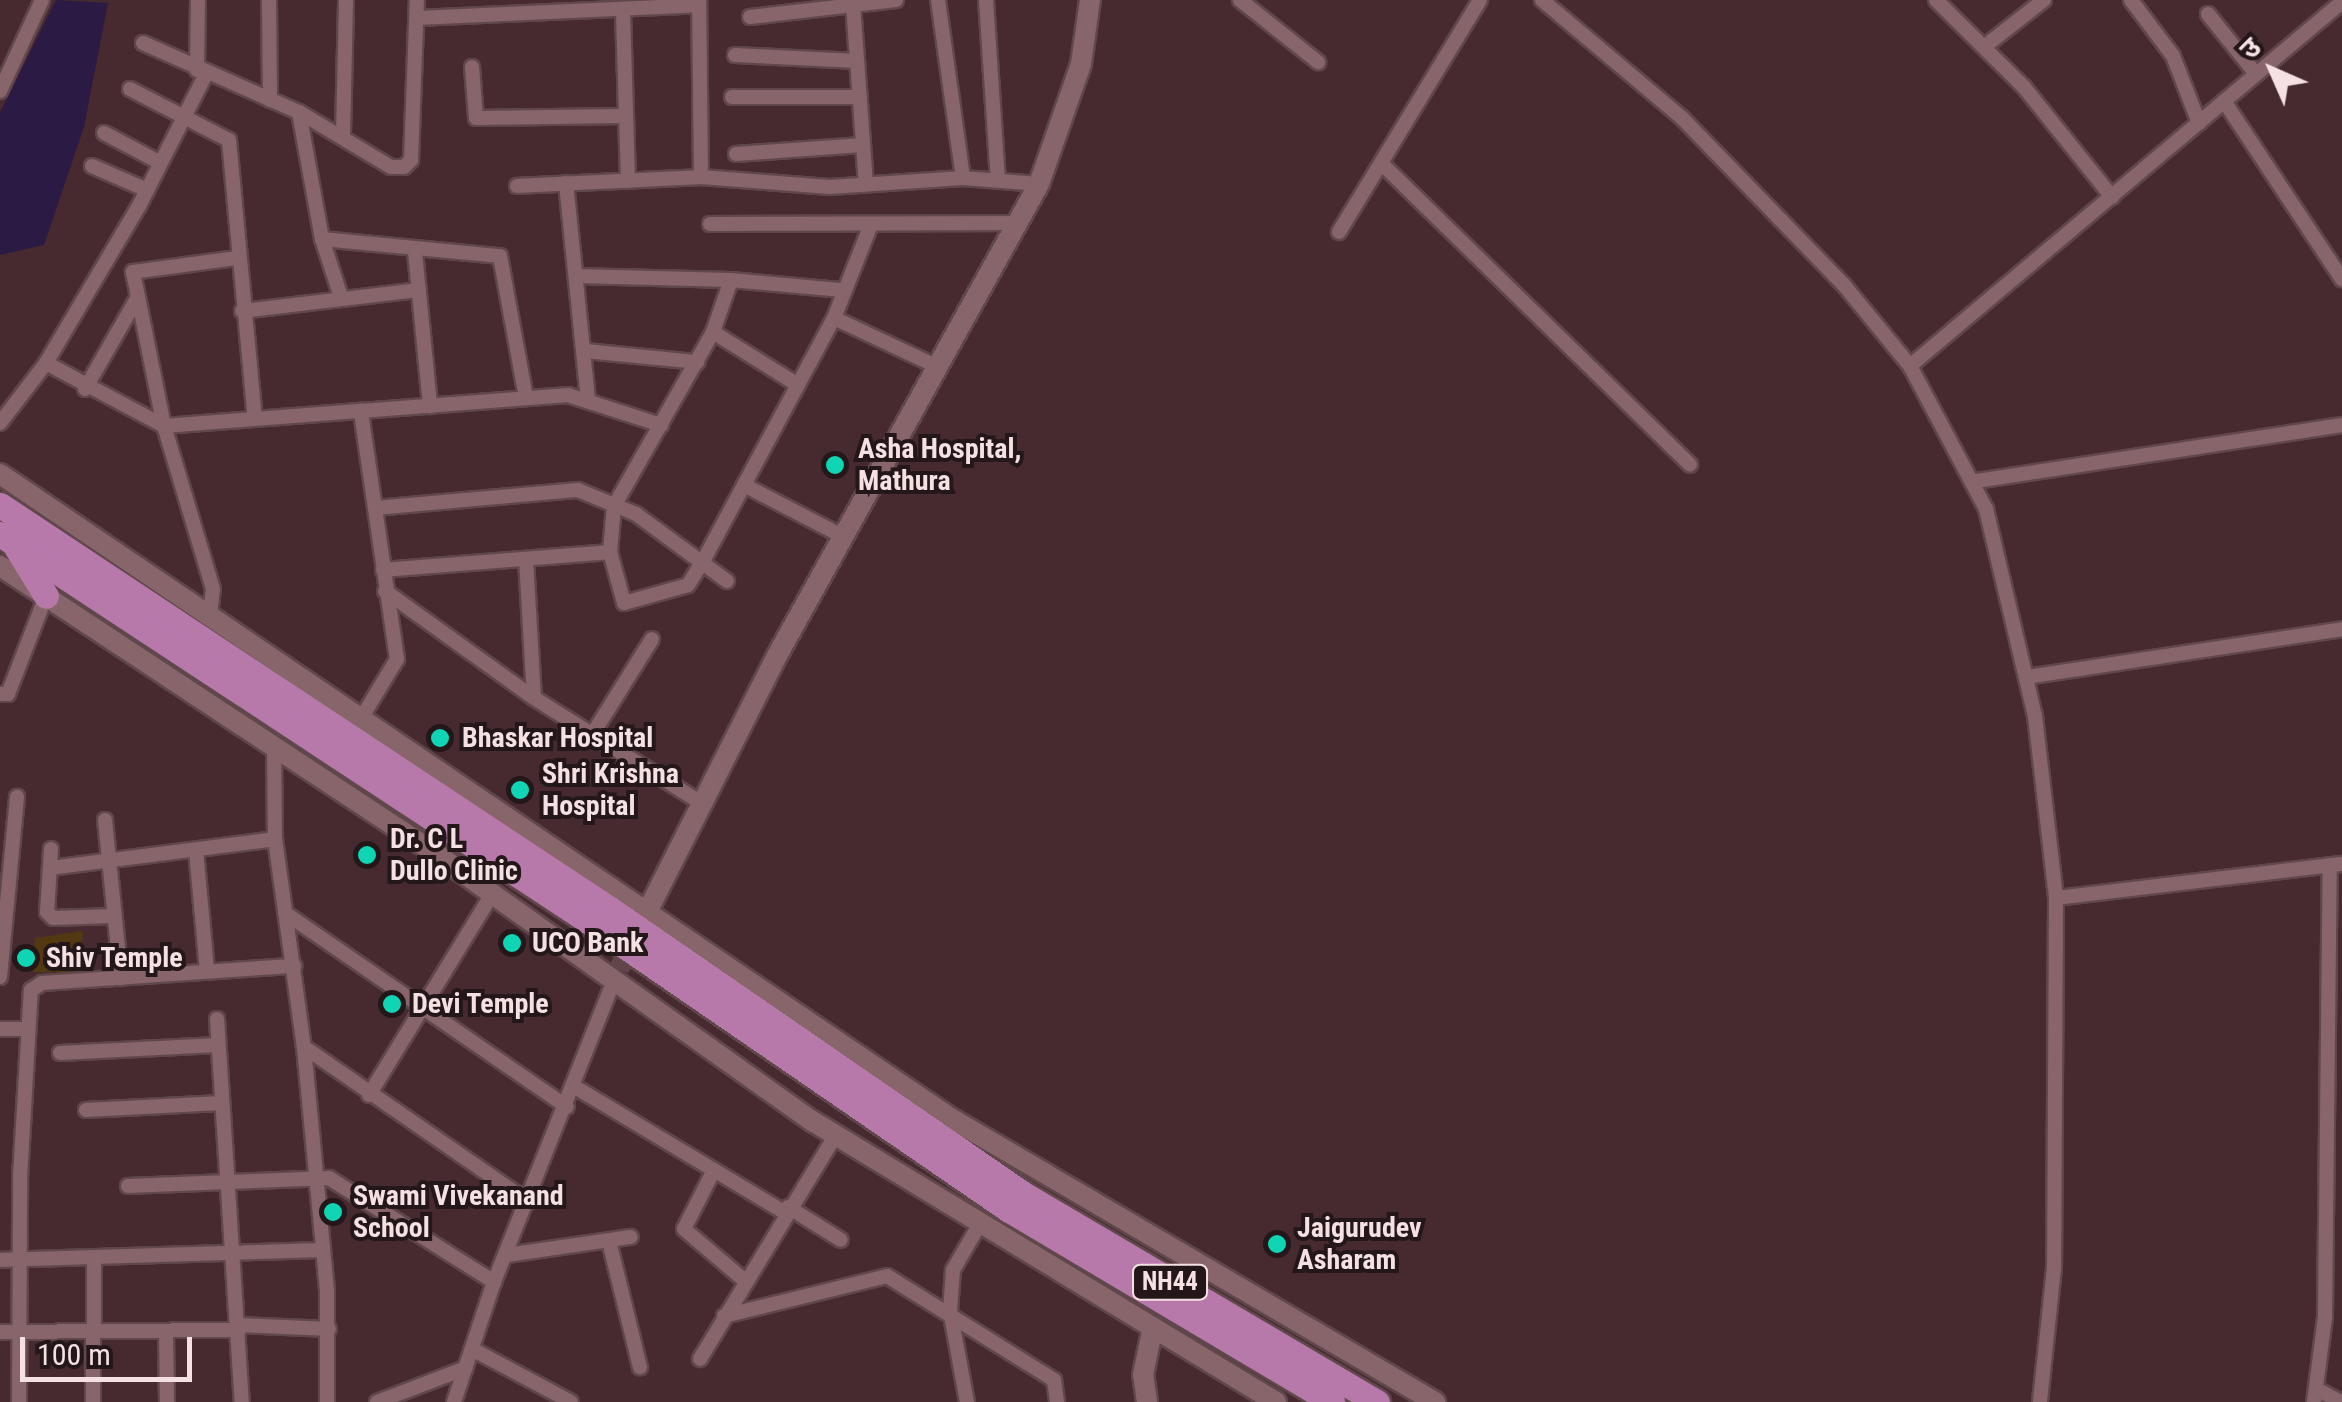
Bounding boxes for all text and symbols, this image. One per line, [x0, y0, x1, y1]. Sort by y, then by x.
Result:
north arrow [2222, 20, 2322, 120]
text: उ [2233, 31, 2268, 66]
place label: Asha Hospital, Mathura [858, 432, 1021, 498]
marker: Asha Hospital, Mathura [822, 452, 848, 478]
place label: Bhaskar Hospital [462, 721, 653, 755]
marker: Bhaskar Hospital [427, 725, 453, 751]
place label: Shri Krishna Hospital [542, 757, 679, 823]
marker: Shri Krishna Hospital [507, 777, 533, 803]
place label: Dr. C L Dullo Clinic [390, 822, 518, 888]
marker: Dr. C L Dullo Clinic [354, 842, 380, 868]
place label: UCO Bank [532, 926, 643, 960]
marker: UCO Bank [501, 932, 523, 954]
place label: Shiv Temple [46, 941, 183, 975]
marker: Shiv Temple [15, 947, 37, 969]
place label: Devi Temple [412, 987, 550, 1021]
marker: Devi Temple [381, 993, 403, 1015]
place label: Swami Vivekanand School [353, 1179, 564, 1245]
marker: Swami Vivekanand School [322, 1201, 344, 1223]
place label: Jaigurudev Asharam [1297, 1211, 1422, 1277]
marker: Jaigurudev Asharam [1266, 1233, 1288, 1255]
road number: NH44 [1130, 1262, 1210, 1302]
scale bar [25, 1317, 198, 1379]
text: 100 m [37, 1337, 111, 1372]

